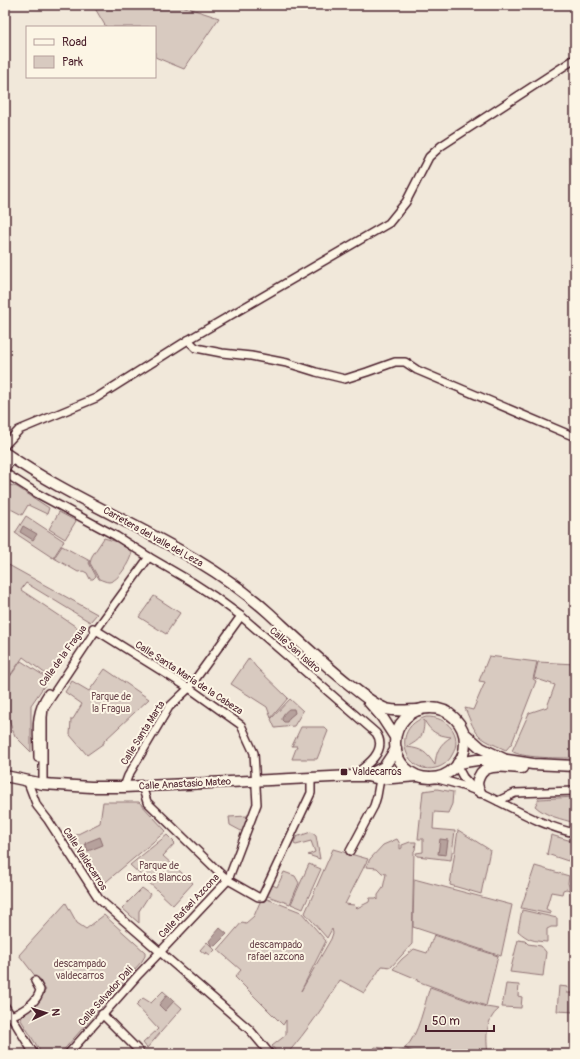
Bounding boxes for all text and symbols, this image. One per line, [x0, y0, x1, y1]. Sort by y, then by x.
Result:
legend [26, 26, 156, 78]
text: Road [62, 35, 87, 50]
text: Park [62, 55, 83, 70]
street label: Carretera del valle del Leza [101, 504, 205, 570]
street label: Calle de la Fragua [37, 623, 89, 689]
street label: Calle San Isidro [267, 625, 323, 676]
street label: Calle Santa María de la Cabeza [133, 639, 245, 718]
park label: Parque de la Fragua [91, 691, 131, 715]
street label: Calle Santa Marta [118, 698, 168, 767]
place label: Valdecarros [352, 766, 402, 778]
marker: Valdecarros [339, 767, 349, 777]
street label: Calle Anastasio Mateo [139, 776, 232, 792]
street label: Calle Valdecarros [60, 825, 110, 893]
park label: Parque de Cantos Blancos [126, 860, 192, 884]
street label: Calle Rafael Azcona [156, 871, 222, 941]
park label: descampado rafael azcona [248, 939, 305, 963]
park label: descampado valdecarros [54, 958, 107, 982]
street label: Calle Salvador Dalí [76, 963, 136, 1028]
north arrow [26, 993, 66, 1033]
scale bar [426, 1007, 494, 1033]
text: N [49, 1008, 62, 1017]
text: 50 m [432, 1014, 460, 1029]

